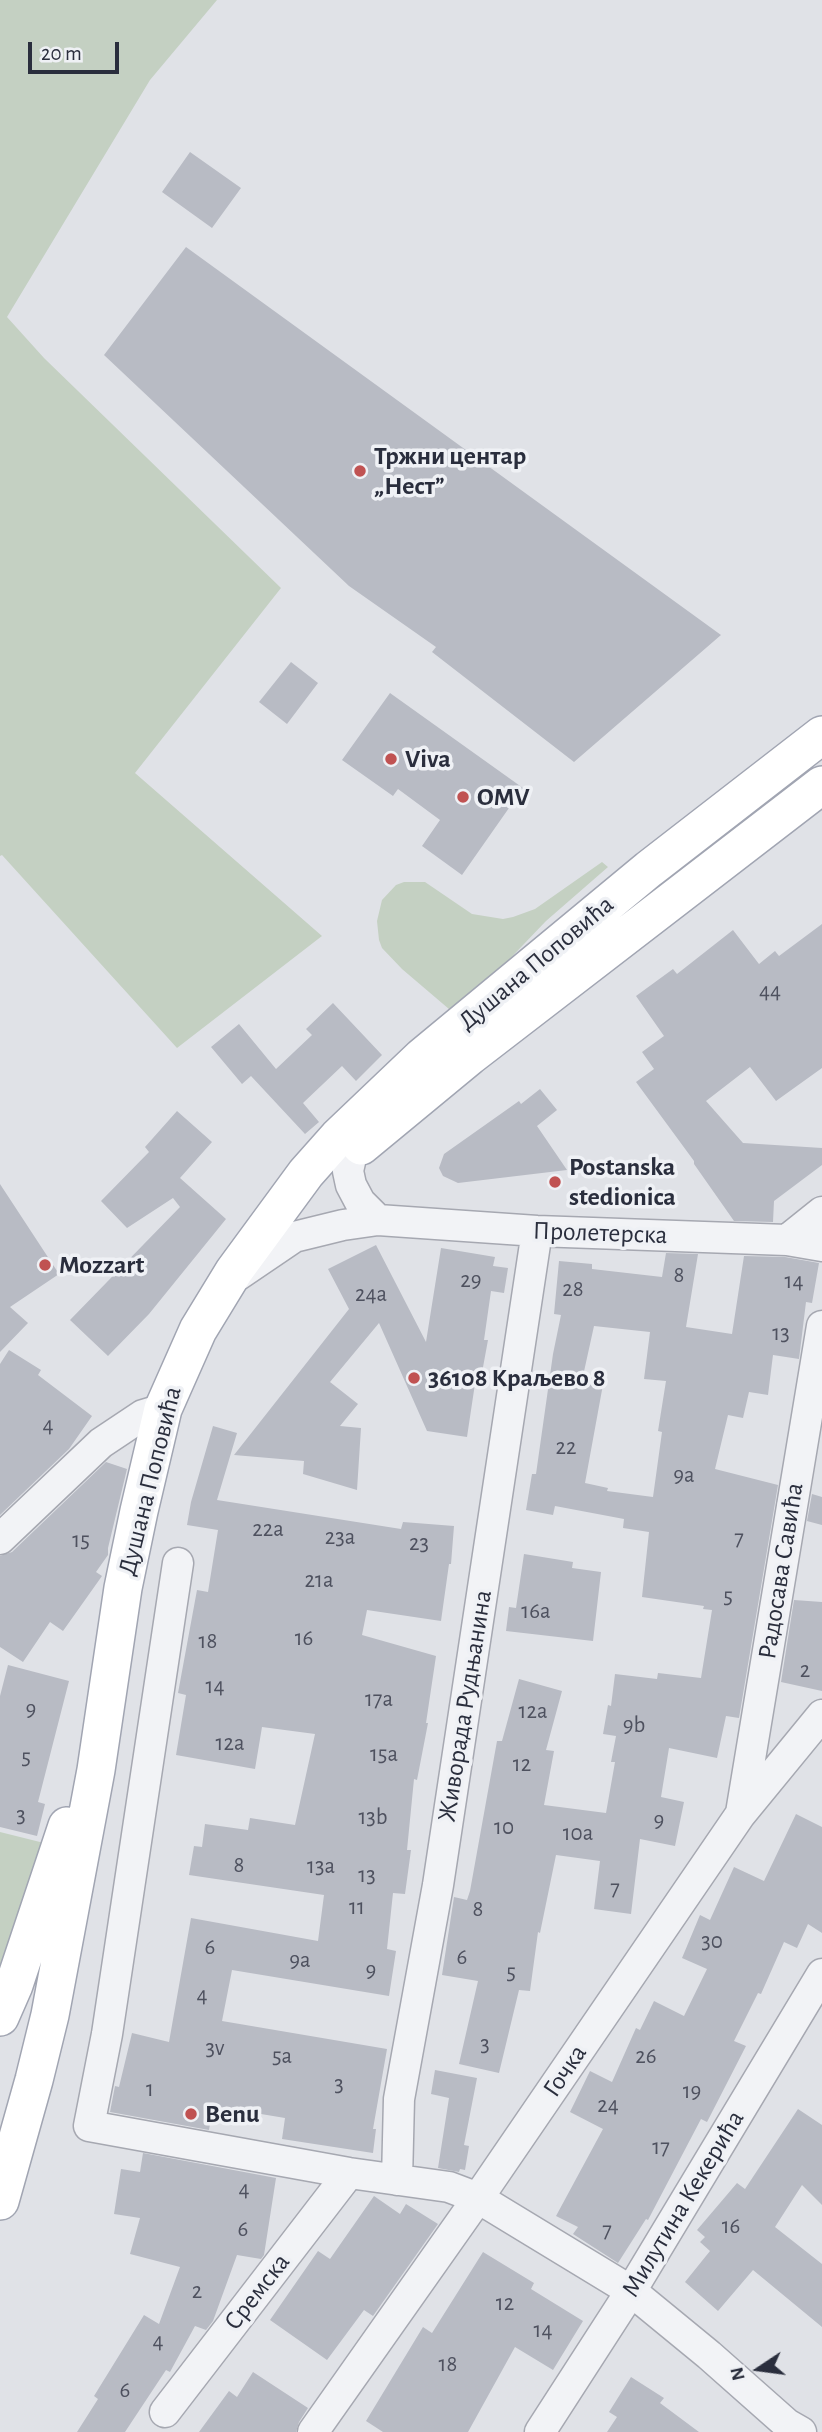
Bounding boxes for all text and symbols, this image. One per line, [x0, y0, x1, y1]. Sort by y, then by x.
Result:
scale bar [32, 28, 122, 72]
text: 20 m [41, 43, 82, 64]
place label: Тржни центар „Нест” [374, 440, 526, 502]
marker: Тржни центар „Нест” [352, 463, 368, 479]
place label: Viva [405, 743, 451, 775]
marker: Viva [383, 751, 399, 767]
place label: OMV [477, 781, 529, 813]
marker: OMV [455, 789, 471, 805]
street label: Душана Поповића [452, 889, 620, 1037]
house number: 44 [759, 977, 781, 1005]
place label: Postanska stedionica [569, 1151, 676, 1212]
marker: Postanska stedionica [547, 1174, 563, 1190]
street label: Пролетерска [532, 1215, 668, 1251]
place label: Mozzart [59, 1249, 144, 1281]
marker: Mozzart [37, 1257, 53, 1273]
house number: 8 [674, 1261, 684, 1289]
house number: 29 [460, 1266, 482, 1294]
house number: 14 [785, 1267, 803, 1295]
house number: 28 [562, 1275, 584, 1303]
house number: 24a [355, 1280, 387, 1308]
house number: 13 [772, 1319, 790, 1347]
place label: 36108 Краљево 8 [428, 1362, 606, 1394]
marker: 36108 Краљево 8 [406, 1370, 422, 1386]
street label: Душана Поповића [111, 1383, 189, 1579]
house number: 4 [42, 1411, 54, 1439]
house number: 22 [556, 1433, 576, 1461]
house number: 9a [673, 1461, 695, 1489]
street label: Радосава Савића [752, 1481, 810, 1661]
house number: 22a [252, 1515, 284, 1543]
house number: 23a [325, 1523, 355, 1551]
house number: 7 [734, 1524, 744, 1552]
house number: 15 [72, 1526, 90, 1554]
house number: 23 [409, 1529, 429, 1557]
house number: 21a [304, 1566, 334, 1594]
house number: 5 [723, 1582, 733, 1610]
street label: Живорада Рудњанина [431, 1588, 499, 1824]
house number: 16a [521, 1597, 551, 1625]
house number: 16 [295, 1624, 313, 1652]
house number: 18 [199, 1627, 217, 1655]
house number: 2 [800, 1656, 810, 1684]
house number: 14 [206, 1672, 224, 1700]
house number: 17a [365, 1685, 393, 1713]
house number: 9 [26, 1695, 36, 1723]
house number: 12a [518, 1697, 548, 1725]
house number: 9b [623, 1711, 645, 1739]
house number: 12a [215, 1729, 245, 1757]
house number: 15a [370, 1740, 398, 1768]
house number: 5 [21, 1743, 31, 1771]
house number: 12 [513, 1750, 531, 1778]
house number: 3 [16, 1801, 26, 1829]
house number: 13b [358, 1803, 388, 1831]
house number: 9 [654, 1806, 664, 1834]
house number: 10 [494, 1813, 514, 1841]
house number: 10a [563, 1819, 593, 1847]
house number: 8 [234, 1851, 244, 1879]
house number: 13a [307, 1852, 335, 1880]
house number: 13 [358, 1861, 376, 1889]
house number: 7 [610, 1874, 620, 1902]
house number: 11 [349, 1893, 365, 1921]
house number: 8 [473, 1895, 483, 1923]
house number: 30 [701, 1927, 723, 1955]
house number: 6 [205, 1933, 215, 1961]
house number: 6 [457, 1943, 467, 1971]
house number: 9a [289, 1946, 311, 1974]
house number: 9 [366, 1956, 376, 1984]
house number: 5 [506, 1958, 516, 1986]
house number: 4 [196, 1981, 208, 2009]
house number: 3 [480, 2030, 490, 2058]
house number: 3v [205, 2034, 225, 2062]
street label: Гочка [536, 2039, 594, 2103]
house number: 5a [272, 2042, 292, 2070]
house number: 26 [635, 2042, 657, 2070]
house number: 3 [334, 2070, 344, 2098]
house number: 1 [146, 2075, 154, 2103]
house number: 19 [683, 2077, 701, 2105]
house number: 24 [597, 2091, 619, 2119]
place label: Benu [205, 2098, 259, 2130]
street label: Милутина Кекерића [615, 2105, 751, 2303]
marker: Benu [183, 2106, 199, 2122]
house number: 17 [652, 2133, 670, 2161]
house number: 4 [238, 2175, 250, 2203]
house number: 16 [722, 2212, 740, 2240]
house number: 6 [238, 2215, 248, 2243]
house number: 7 [602, 2216, 612, 2244]
street label: Сремска [217, 2247, 297, 2337]
house number: 2 [192, 2277, 202, 2305]
house number: 12 [496, 2289, 514, 2317]
house number: 14 [534, 2316, 552, 2344]
house number: 4 [152, 2327, 164, 2355]
north arrow [724, 2334, 794, 2404]
house number: 18 [439, 2350, 457, 2378]
text: N [727, 2365, 749, 2382]
house number: 6 [120, 2376, 130, 2404]

